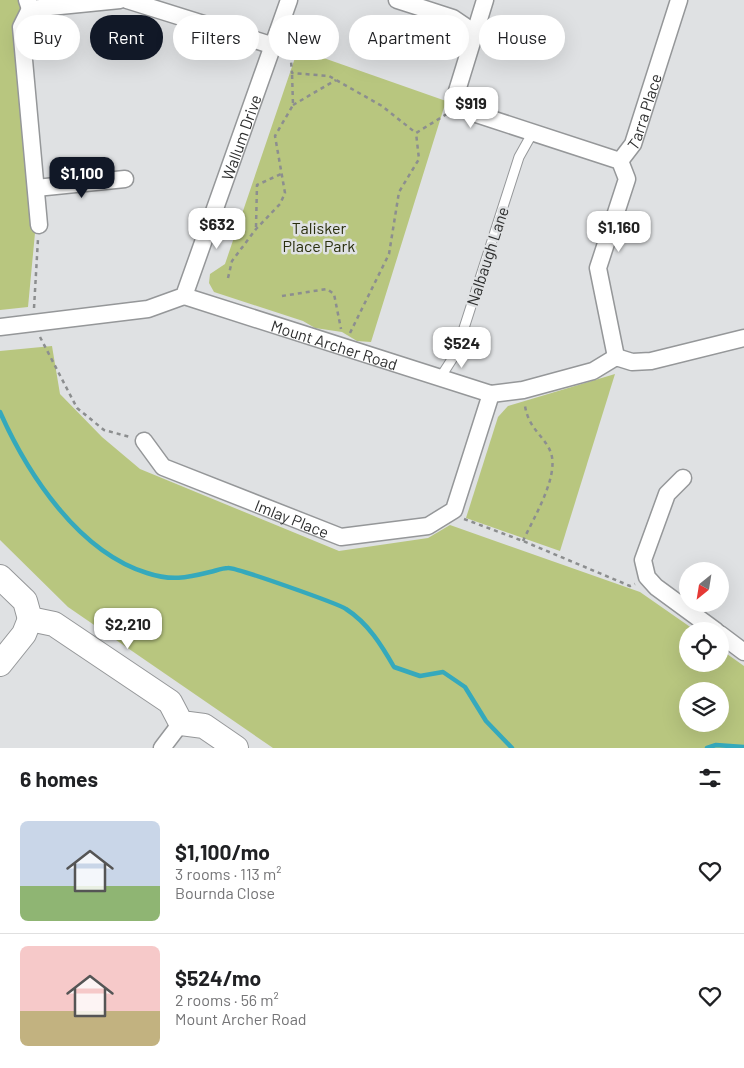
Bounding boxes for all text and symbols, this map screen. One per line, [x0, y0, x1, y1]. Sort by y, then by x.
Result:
chip: Buy [15, 15, 80, 60]
chip: Rent [90, 15, 163, 60]
chip: Filters [173, 15, 259, 60]
chip: New [269, 15, 339, 60]
chip: Apartment [349, 15, 469, 60]
chip: House [479, 15, 565, 60]
street label: Tarra Place [623, 71, 664, 153]
pin: $919 [441, 86, 501, 129]
street label: Wallum Drive [216, 92, 264, 182]
text: $919 [455, 93, 487, 112]
pin: $1,100 [41, 156, 123, 199]
text: $1,100 [61, 163, 103, 182]
street label: Nalbaugh Lane [462, 204, 512, 308]
pin: $632 [187, 208, 247, 250]
pin: $1,160 [578, 210, 660, 253]
text: $632 [199, 214, 235, 233]
text: $1,160 [598, 217, 640, 236]
park label: Talisker Place Park [283, 218, 355, 255]
street label: Mount Archer Road [269, 315, 400, 373]
pin: $524 [432, 326, 492, 369]
text: $524 [444, 333, 480, 352]
street label: Imlay Place [252, 495, 332, 541]
north arrow [679, 562, 729, 612]
map controls [679, 562, 729, 732]
pin: $2,210 [87, 608, 169, 650]
text: $2,210 [105, 614, 151, 633]
button: locate [679, 622, 729, 672]
button: layers [679, 682, 729, 732]
icon: filters [696, 764, 724, 792]
text: 6 homes [20, 766, 98, 791]
text: $1,100/mo [175, 839, 270, 864]
icon: home [60, 841, 120, 901]
icon: heart [696, 857, 724, 885]
text: 3 rooms · 113 m² [175, 864, 281, 883]
text: Bournda Close [175, 883, 275, 902]
text: $524/mo [175, 965, 261, 990]
icon: home [60, 966, 120, 1026]
icon: heart [696, 982, 724, 1010]
text: 2 rooms · 56 m² [175, 990, 279, 1009]
text: Mount Archer Road [175, 1009, 307, 1028]

